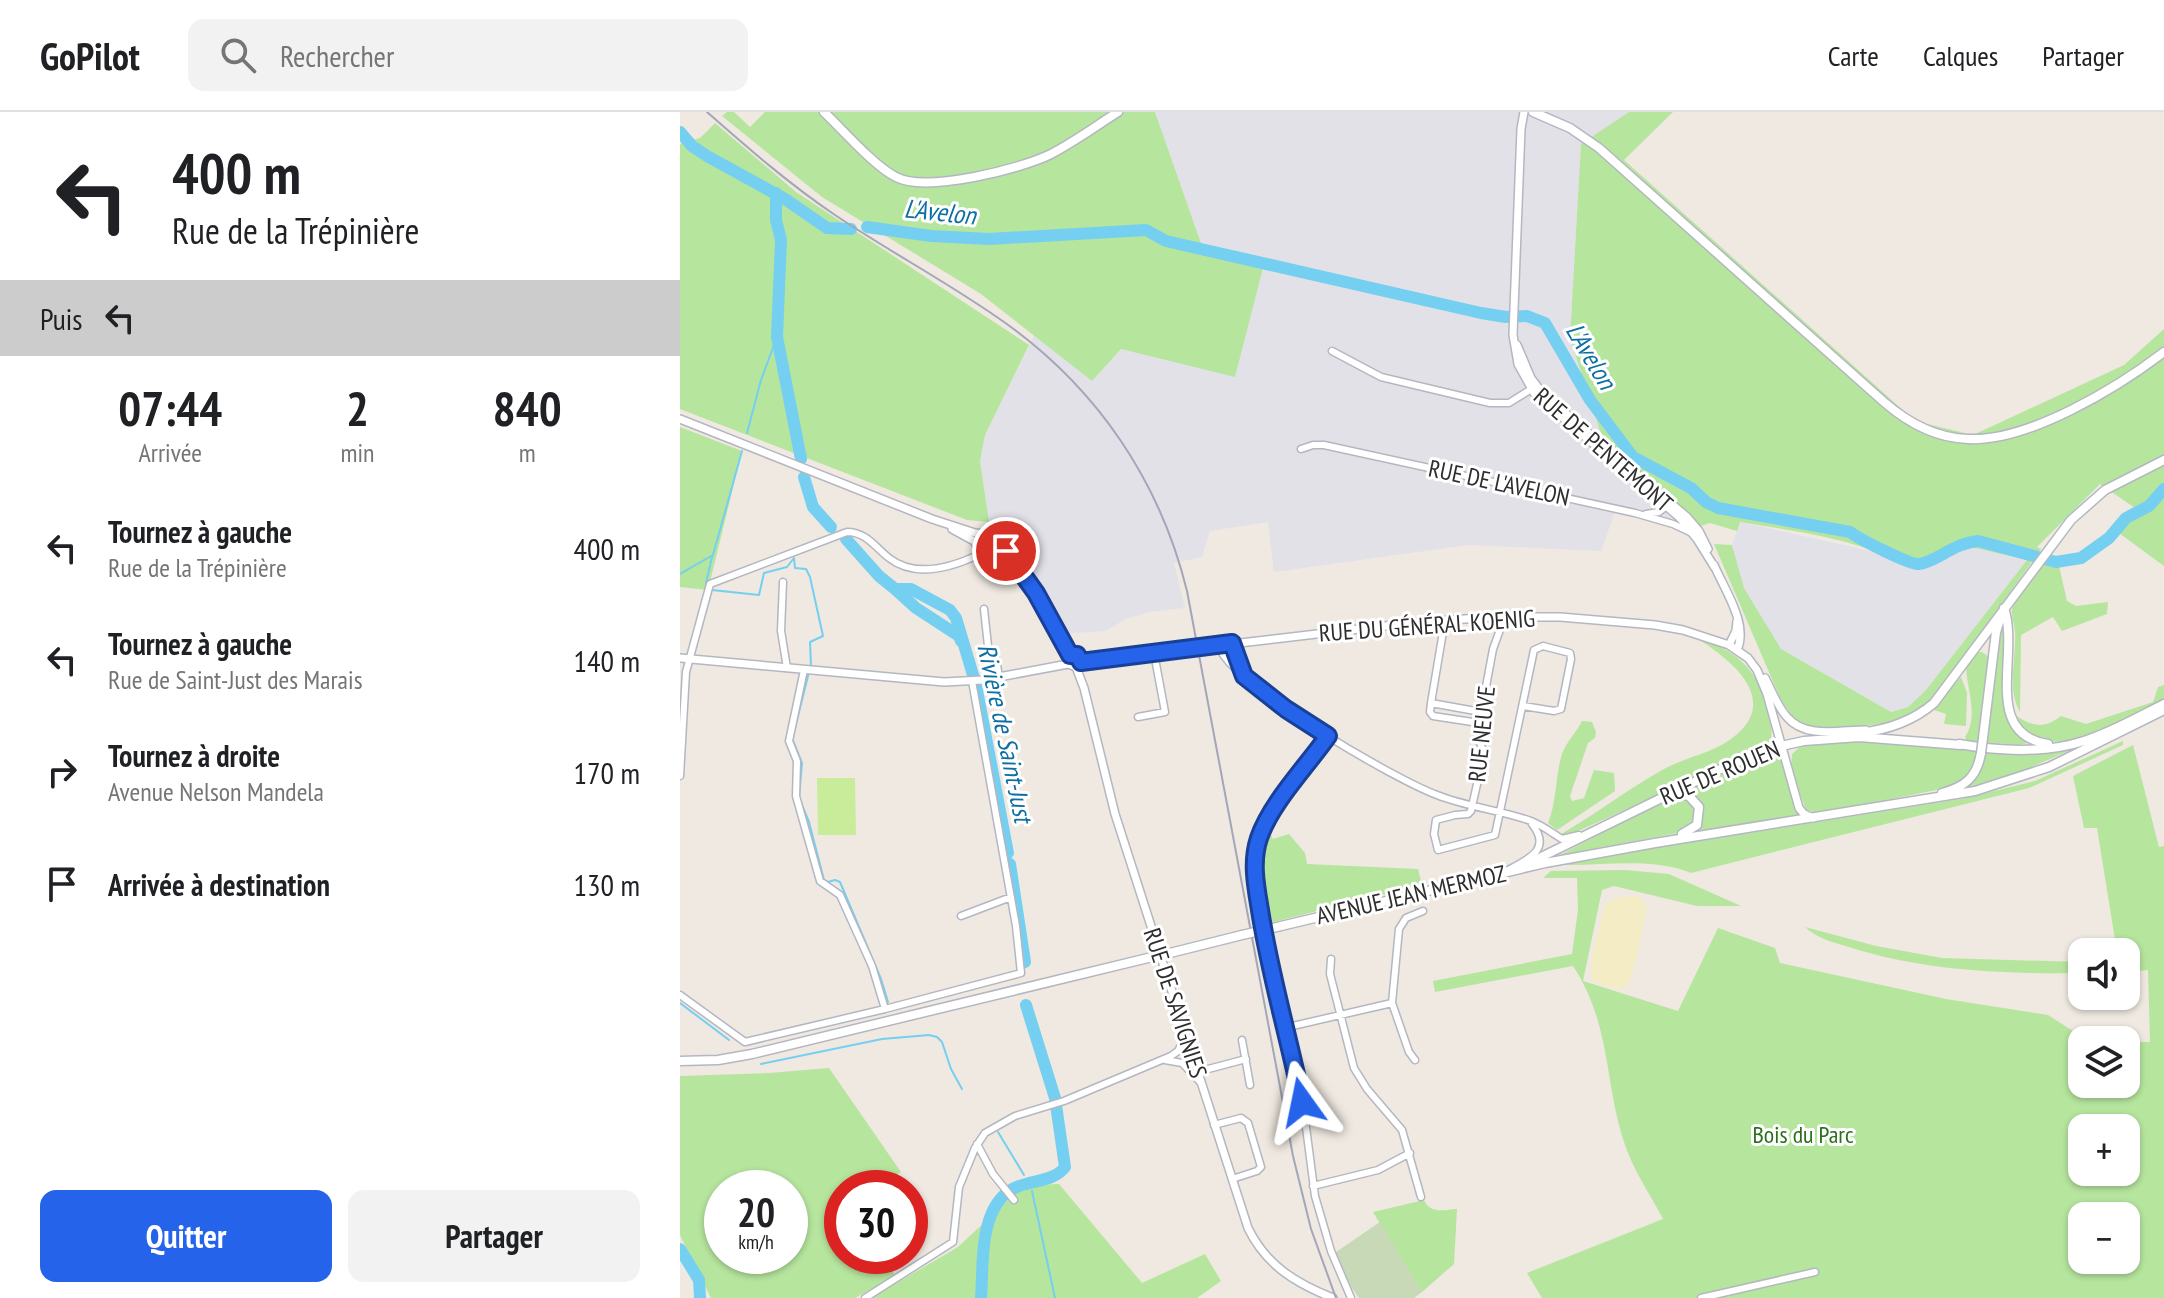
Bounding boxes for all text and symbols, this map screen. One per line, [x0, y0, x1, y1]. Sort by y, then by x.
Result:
search box [188, 19, 748, 91]
text: GoPilot [40, 31, 140, 80]
icon: search [216, 33, 260, 77]
text: Rechercher [280, 36, 394, 75]
text: Carte [1828, 37, 1879, 74]
text: Calques [1923, 37, 1998, 74]
text: Partager [2042, 37, 2124, 74]
text: 400 m [172, 137, 301, 209]
icon: left [40, 144, 144, 248]
water label: L'Avelon [903, 191, 979, 232]
text: Rue de la Trépinière [172, 207, 419, 254]
icon: left [98, 296, 142, 340]
text: Puis [40, 299, 82, 338]
water label: L'Avelon [1559, 317, 1625, 396]
text: 07:44 [118, 377, 222, 439]
text: 2 [346, 377, 369, 439]
text: 840 [493, 377, 562, 439]
street label: RUE DE PENTEMONT [1527, 381, 1680, 519]
text: Arrivée [138, 436, 202, 469]
text: min [340, 436, 374, 469]
text: m [519, 436, 536, 469]
street label: RUE DE L'AVELON [1426, 452, 1572, 513]
text: Tournez à gauche [108, 512, 292, 551]
pin [972, 517, 1040, 585]
icon: left [40, 526, 84, 570]
text: 400 m [574, 529, 640, 568]
icon: arrive [984, 529, 1028, 573]
text: Rue de la Trépinière [108, 551, 287, 584]
street label: RUE DU GÉNÉRAL KOENIG [1318, 602, 1536, 649]
text: Tournez à gauche [108, 624, 292, 663]
icon: left [40, 638, 84, 682]
text: 140 m [574, 641, 640, 680]
water label: Rivière de Saint-Just [970, 641, 1041, 828]
text: Rue de Saint-Just des Marais [108, 663, 362, 696]
street label: RUE NEUVE [1461, 684, 1502, 784]
street label: RUE DE ROUEN [1655, 733, 1784, 812]
text: Tournez à droite [108, 736, 280, 775]
icon: right [40, 750, 84, 794]
text: 170 m [574, 753, 640, 792]
text: Avenue Nelson Mandela [108, 775, 324, 808]
street label: AVENUE JEAN MERMOZ [1313, 858, 1509, 931]
icon: arrive [40, 862, 84, 906]
text: Arrivée à destination [108, 865, 330, 904]
text: 130 m [574, 865, 640, 904]
street label: RUE DE SAVIGNIES [1137, 924, 1214, 1082]
map controls [2068, 938, 2140, 1274]
button: sound [2068, 938, 2140, 1010]
button: layers [2068, 1026, 2140, 1098]
position arrow [1260, 1060, 1344, 1144]
button: + [2068, 1114, 2140, 1186]
park label: Bois du Parc [1753, 1119, 1854, 1150]
speed limit sign: 30 [824, 1170, 928, 1274]
text: 20 [737, 1186, 775, 1238]
button: Quitter [40, 1190, 332, 1282]
button: Partager [348, 1190, 640, 1282]
button: − [2068, 1202, 2140, 1274]
text: km/h [738, 1229, 774, 1255]

